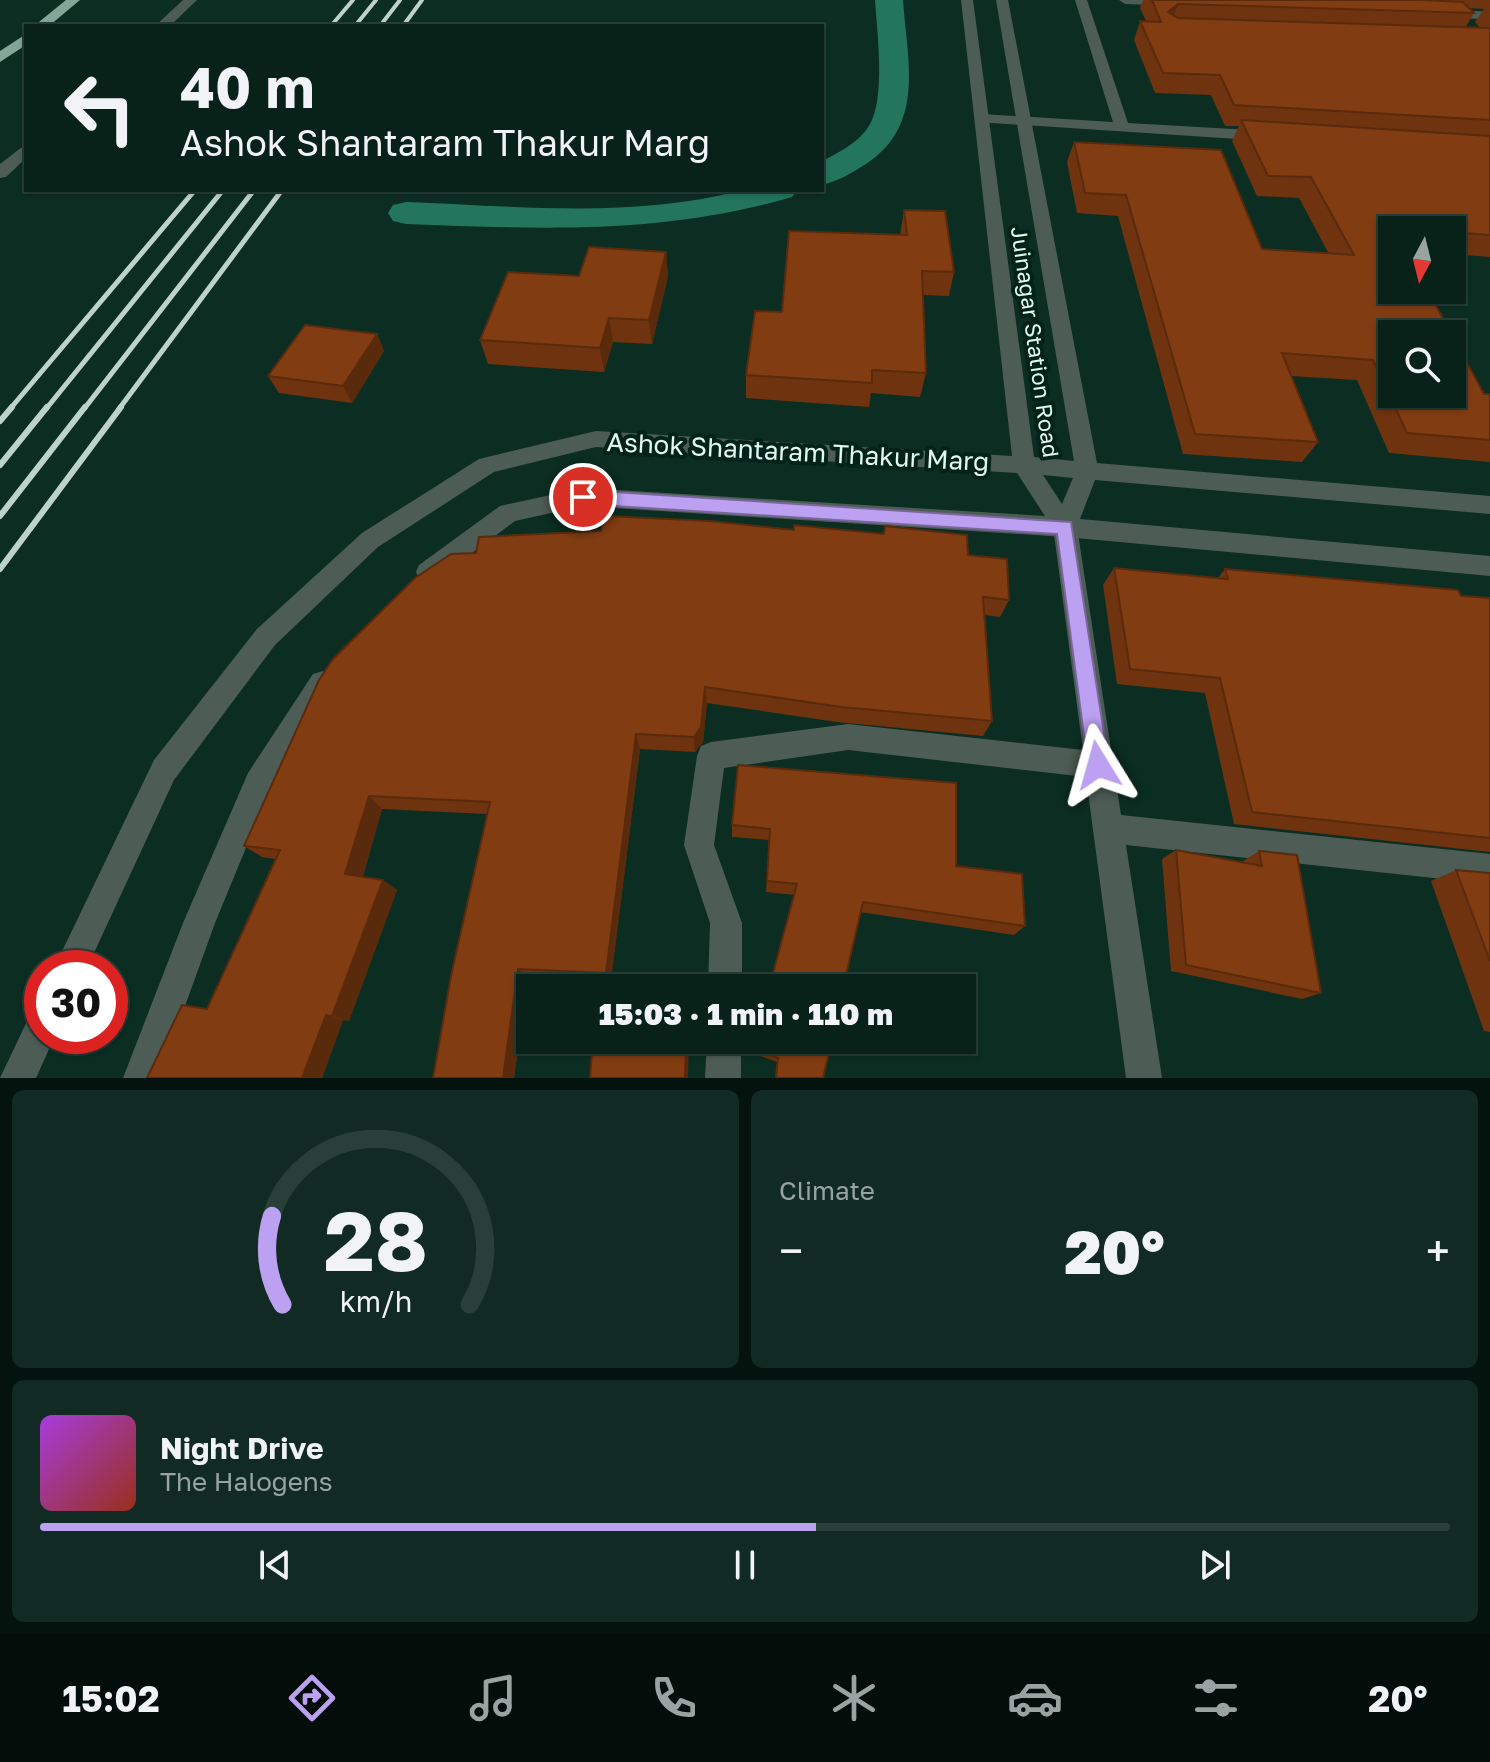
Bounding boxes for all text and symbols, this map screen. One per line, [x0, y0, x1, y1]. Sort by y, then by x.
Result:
text: 40 m [180, 53, 314, 120]
icon: left [48, 56, 152, 160]
text: Ashok Shantaram Thakur Marg [180, 121, 710, 164]
north arrow [1378, 216, 1466, 304]
map controls [1378, 216, 1466, 408]
street label: Juinagar Station Road [1006, 225, 1065, 459]
button: search [1378, 320, 1466, 408]
street label: Ashok Shantaram Thakur Marg [606, 426, 990, 477]
pin [549, 463, 617, 531]
icon: arrive [561, 475, 605, 519]
position arrow [1056, 723, 1140, 807]
speed limit sign: 30 [24, 950, 128, 1054]
text: 15:03 · 1 min · 110 m [599, 996, 893, 1032]
text: Climate [779, 1175, 875, 1206]
text: 28 [324, 1189, 428, 1289]
text: 20° [1064, 1215, 1165, 1287]
text: − [779, 1224, 803, 1277]
text: + [1426, 1224, 1450, 1277]
text: km/h [339, 1284, 412, 1318]
text: Night Drive [160, 1430, 324, 1466]
text: The Halogens [160, 1466, 333, 1497]
icon: previous [253, 1543, 297, 1587]
icon: pause [723, 1543, 767, 1587]
icon: next [1193, 1543, 1237, 1587]
icon: directions [284, 1670, 340, 1726]
icon: music [465, 1670, 521, 1726]
icon: phone [646, 1670, 702, 1726]
icon: climate [826, 1670, 882, 1726]
icon: car [1007, 1670, 1063, 1726]
icon: filters [1188, 1670, 1244, 1726]
text: 15:02 [62, 1677, 160, 1720]
text: 20° [1368, 1677, 1428, 1720]

